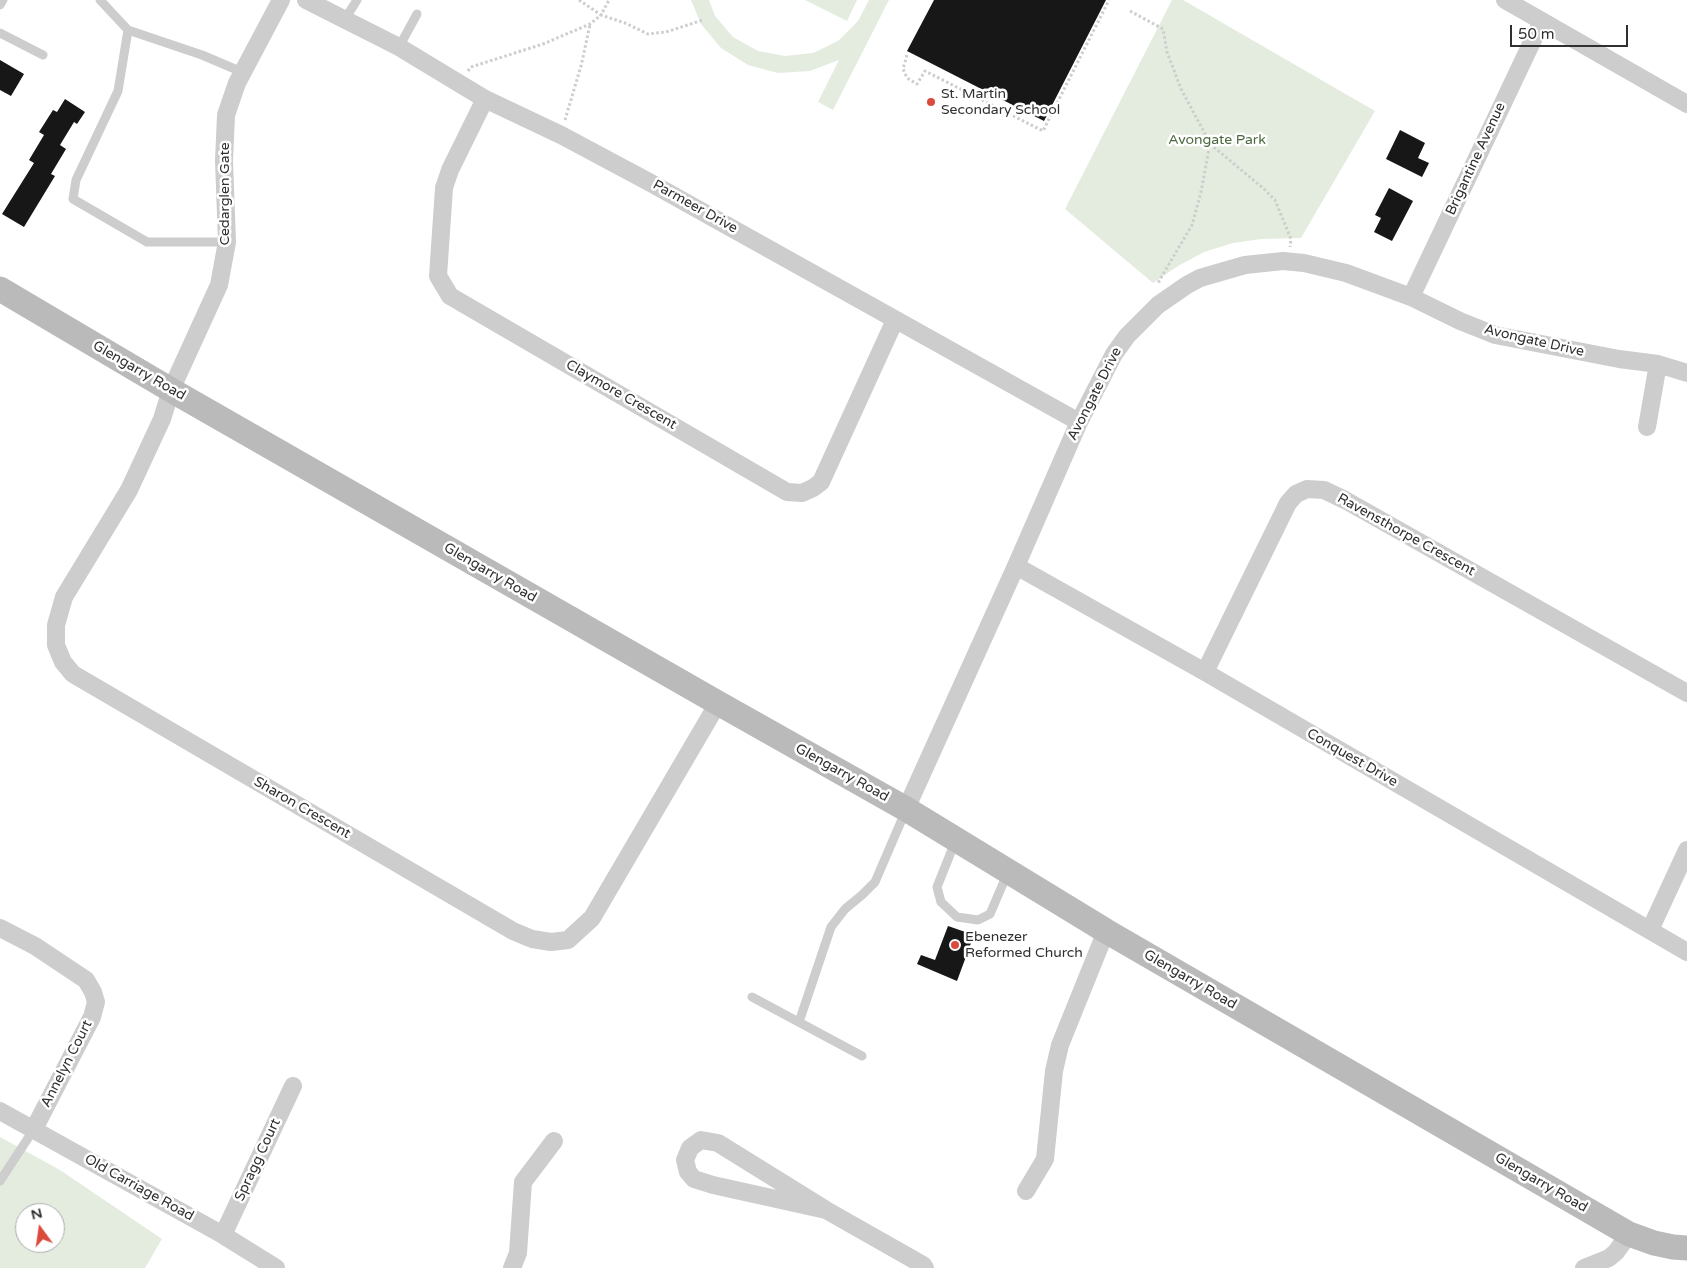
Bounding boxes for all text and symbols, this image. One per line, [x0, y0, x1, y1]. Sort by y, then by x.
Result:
scale bar [1512, 15, 1630, 47]
text: 50 m [1518, 25, 1555, 43]
place label: St. Martin Secondary School [941, 86, 1060, 118]
marker: St. Martin Secondary School [925, 96, 937, 108]
street label: Brigantine Avenue [1442, 100, 1510, 218]
park label: Avongate Park [1168, 132, 1266, 148]
street label: Cedarglen Gate [217, 142, 233, 246]
street label: Parmeer Drive [650, 177, 740, 237]
street label: Avongate Drive [1482, 321, 1586, 361]
street label: Glengarry Road [90, 338, 188, 404]
street label: Avongate Drive [1064, 345, 1126, 443]
street label: Claymore Crescent [563, 356, 679, 434]
street label: Ravensthorpe Crescent [1334, 490, 1478, 580]
street label: Glengarry Road [441, 540, 539, 606]
street label: Conquest Drive [1304, 725, 1400, 791]
street label: Glengarry Road [792, 740, 892, 806]
street label: Sharon Crescent [251, 773, 353, 843]
place label: Ebenezer Reformed Church [965, 929, 1083, 962]
marker: Ebenezer Reformed Church [949, 939, 961, 951]
street label: Glengarry Road [1141, 947, 1239, 1013]
street label: Annelyn Court [38, 1018, 96, 1110]
street label: Spragg Court [232, 1116, 284, 1204]
street label: Glengarry Road [1492, 1150, 1590, 1216]
street label: Old Carriage Road [81, 1151, 197, 1225]
north arrow [15, 1203, 65, 1253]
text: N [29, 1204, 44, 1224]

